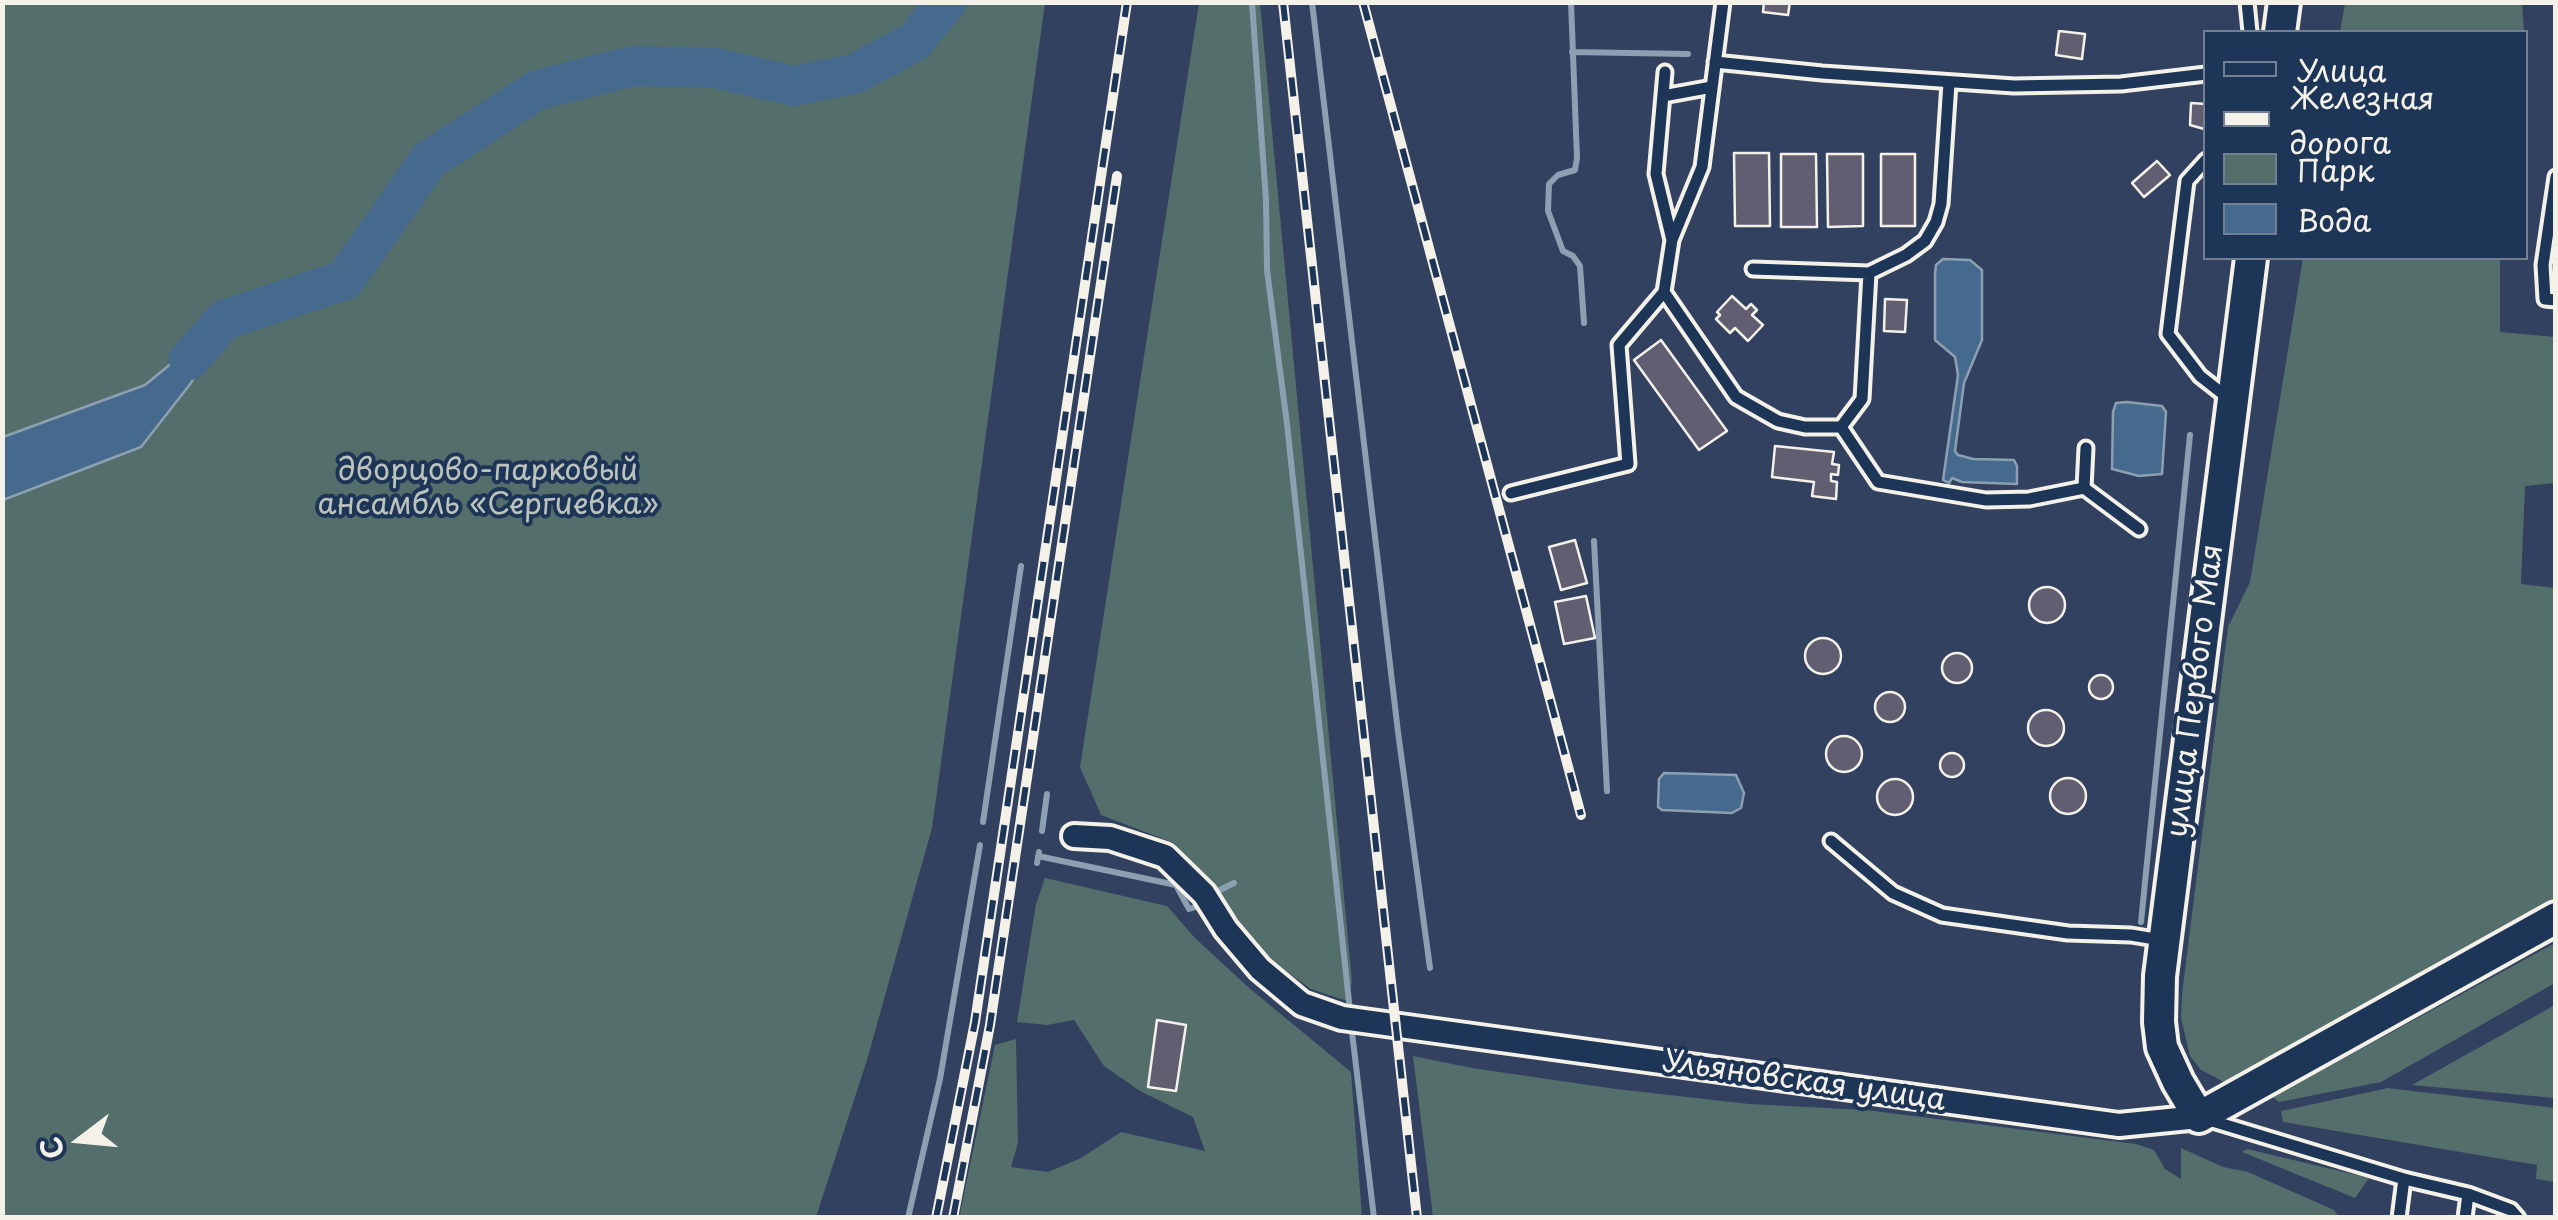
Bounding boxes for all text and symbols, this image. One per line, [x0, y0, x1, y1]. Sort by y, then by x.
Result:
legend [2203, 30, 2528, 260]
text: Улица [2297, 47, 2386, 92]
text: Железная дорога [2290, 74, 2435, 164]
text: Парк [2297, 147, 2374, 192]
text: Вода [2297, 197, 2371, 242]
park label: дворцово-парковый ансамбль «Сергиевка» [317, 454, 659, 524]
street label: улица Первого Мая [2160, 542, 2232, 840]
street label: Ульяновская улица [1660, 1044, 1948, 1120]
north arrow [30, 1090, 130, 1190]
text: С [27, 1132, 74, 1164]

